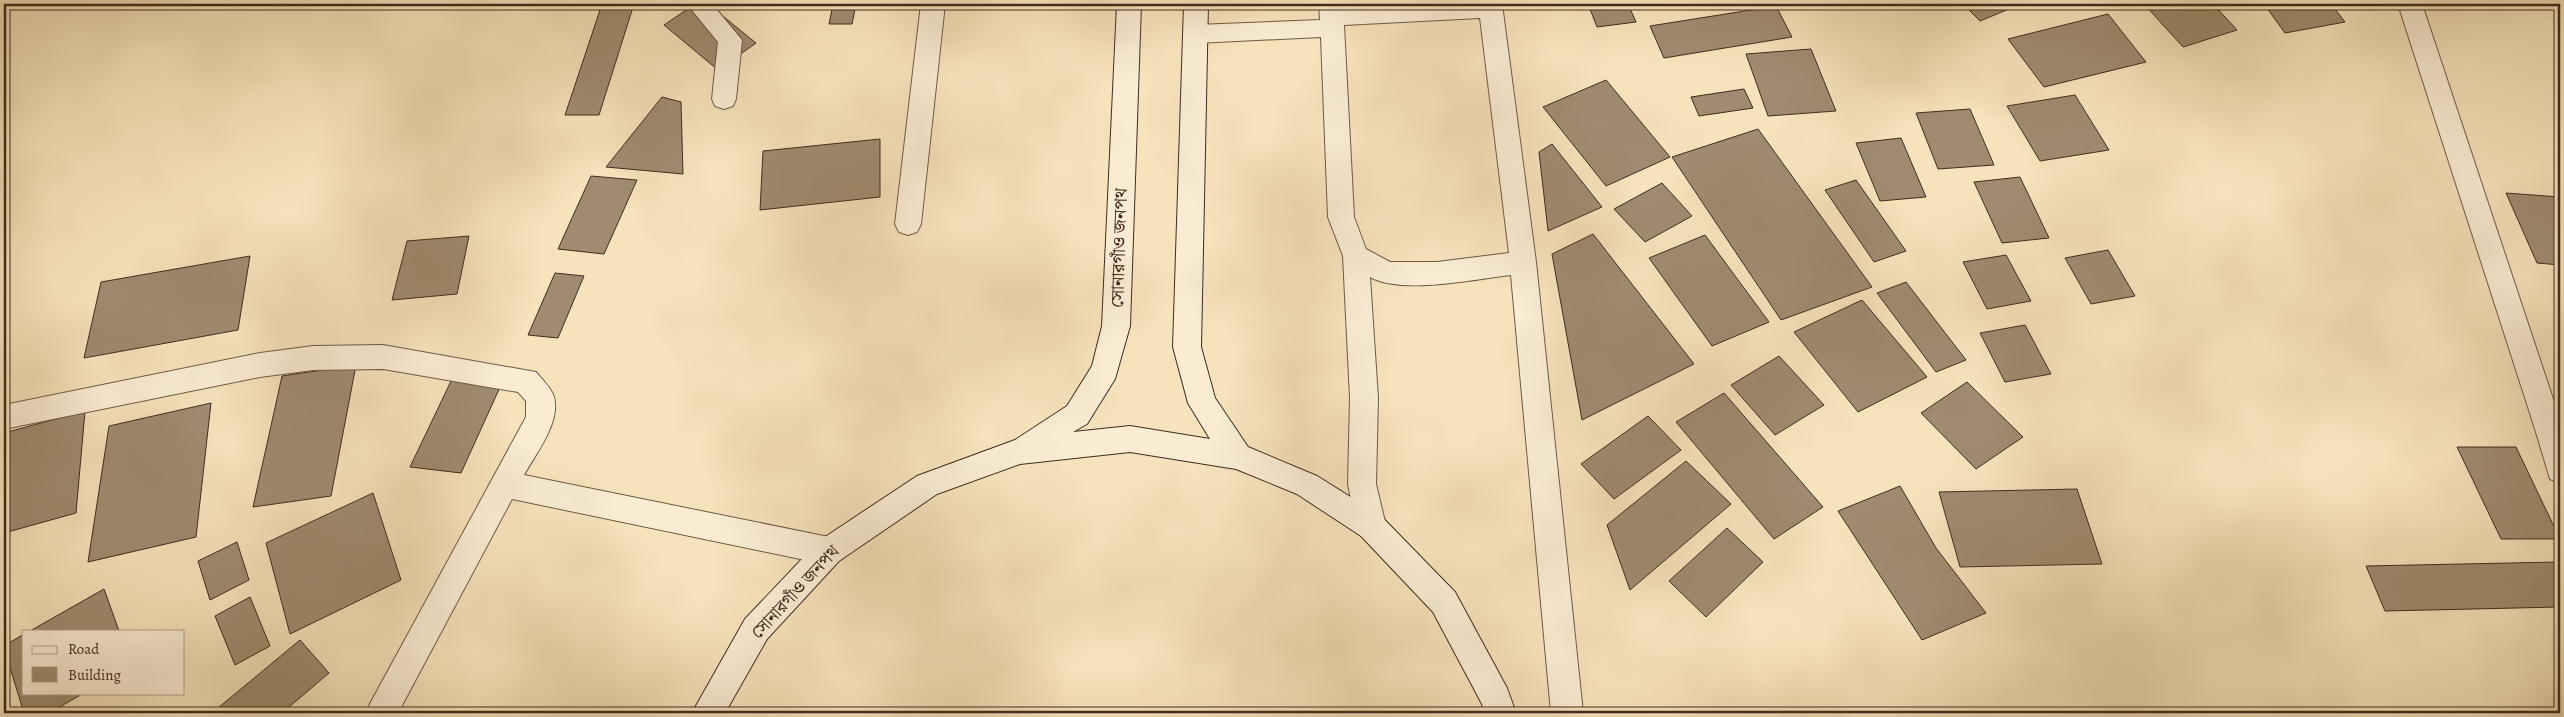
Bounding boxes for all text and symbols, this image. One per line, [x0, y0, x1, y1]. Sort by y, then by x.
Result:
street label: সোনারগাঁও জনপথ [1105, 187, 1133, 308]
street label: সোনারগাঁও জনপথ [745, 539, 845, 644]
legend [22, 630, 185, 694]
text: Road [68, 639, 100, 659]
text: Building [68, 665, 121, 685]

